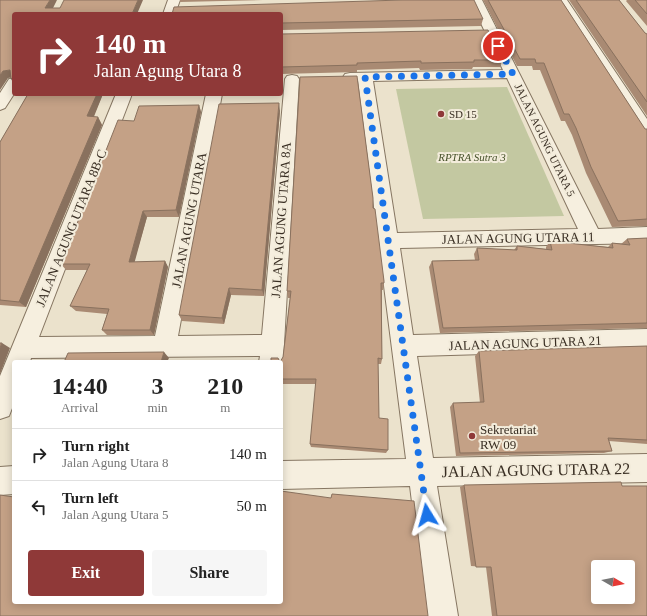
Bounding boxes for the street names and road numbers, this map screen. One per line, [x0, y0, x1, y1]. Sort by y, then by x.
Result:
street label: JALAN AGUNG UTARA 5 [512, 82, 578, 199]
street label: JALAN AGUNG UTARA 8A [268, 141, 294, 298]
street label: JALAN AGUNG UTARA 8B-C [33, 147, 109, 309]
street label: JALAN AGUNG UTARA [169, 150, 210, 289]
street label: JALAN AGUNG UTARA 11 [442, 229, 594, 247]
street label: JALAN AGUNG UTARA 21 [448, 333, 602, 353]
street label: JALAN AGUNG UTARA 22 [442, 460, 630, 480]

